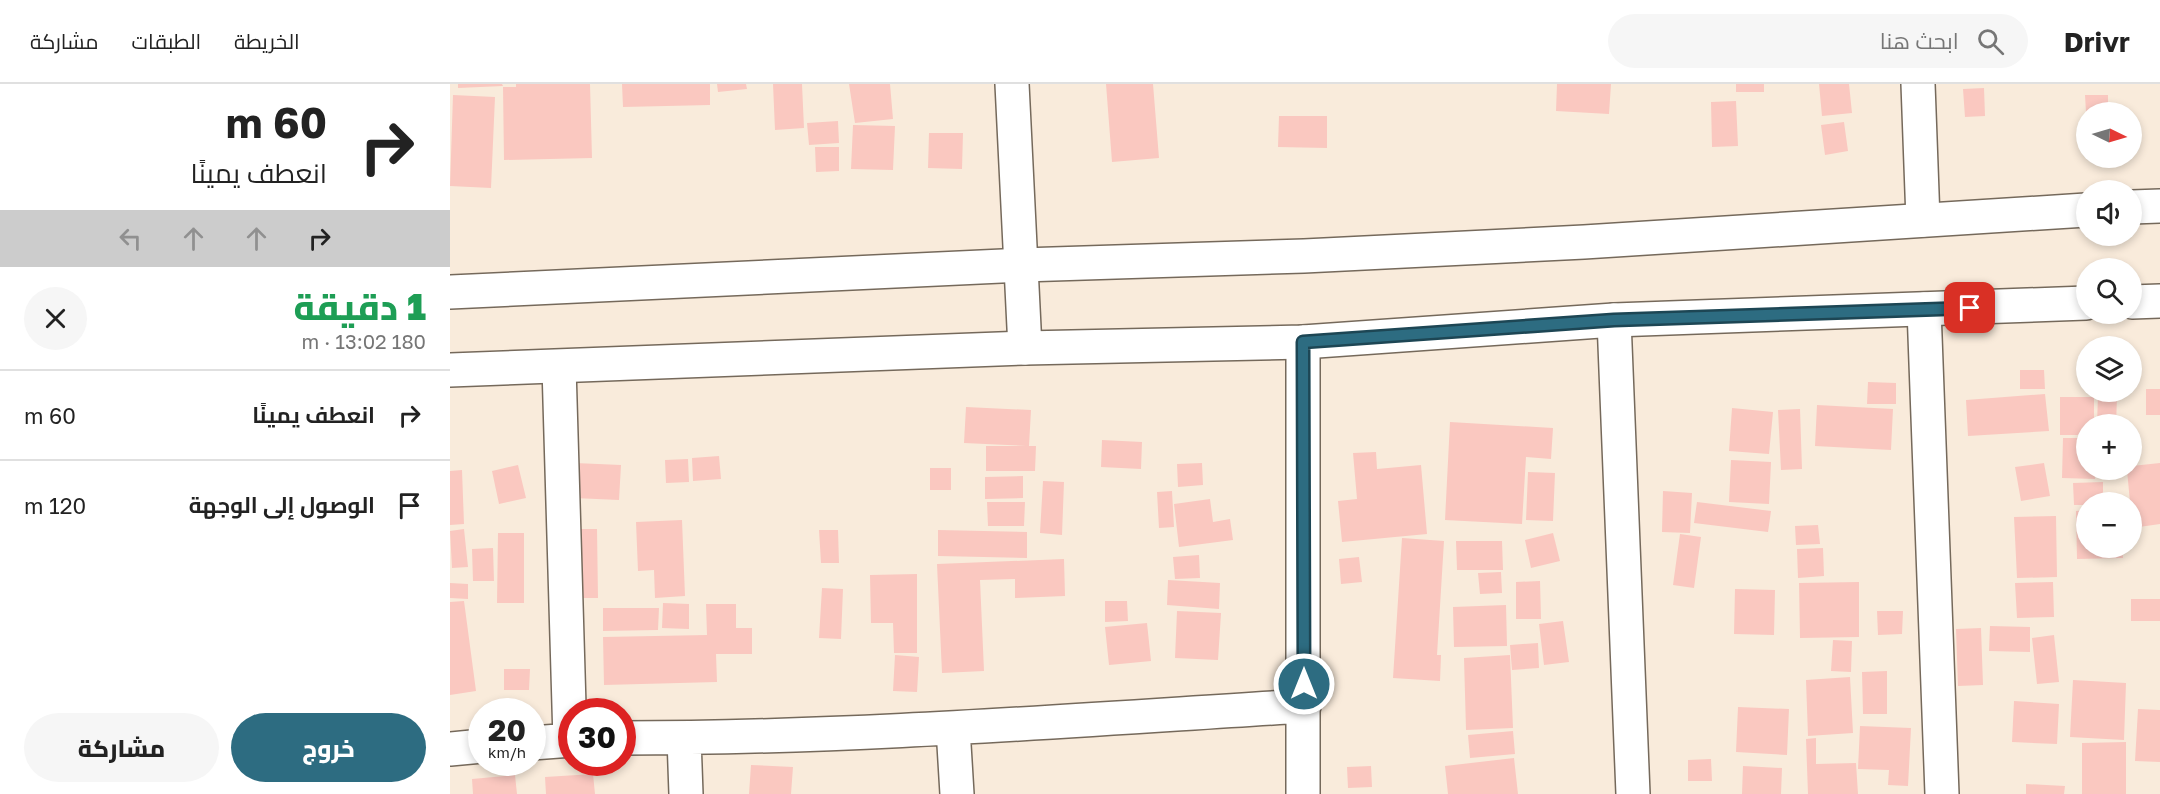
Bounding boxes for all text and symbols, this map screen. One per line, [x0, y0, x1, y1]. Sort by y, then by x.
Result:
search box [1608, 14, 2028, 68]
icon: search [1974, 25, 2007, 58]
text: Drivr [2064, 25, 2130, 58]
text: ابحث هنا [1880, 27, 1959, 54]
text: مشاركة [30, 28, 99, 54]
text: الطبقات [132, 28, 201, 54]
text: الخريطة [234, 28, 300, 54]
text: 60 m [226, 97, 327, 147]
north arrow [2076, 102, 2142, 168]
map controls [2076, 102, 2142, 558]
icon: right [348, 108, 426, 186]
text: انعطف يمينًا [191, 157, 327, 189]
button: sound [2076, 180, 2142, 246]
icon: left [114, 222, 147, 255]
icon: ahead [177, 222, 210, 255]
icon: ahead [240, 222, 273, 255]
icon: right [303, 222, 336, 255]
button: search [2076, 258, 2142, 324]
pin [1944, 282, 1995, 333]
text: 1 دقيقة [293, 285, 426, 328]
button: close [24, 287, 87, 350]
icon: arrive [1953, 291, 1986, 324]
text: 180 m · 13:02 [302, 329, 426, 353]
button: layers [2076, 336, 2142, 402]
icon: right [393, 399, 426, 432]
text: انعطف يمينًا [252, 401, 375, 428]
text: 60 m [24, 402, 76, 429]
button: + [2076, 414, 2142, 480]
icon: arrive [393, 489, 426, 522]
text: الوصول إلى الوجهة [189, 491, 375, 518]
text: 120 m [24, 492, 86, 519]
button: − [2076, 492, 2142, 558]
position arrow [1272, 652, 1336, 716]
speed limit sign: 30 [558, 698, 636, 776]
text: 20 [488, 712, 526, 748]
button: مشاركة [24, 713, 219, 782]
button: خروج [231, 713, 426, 782]
text: km/h [488, 743, 526, 761]

